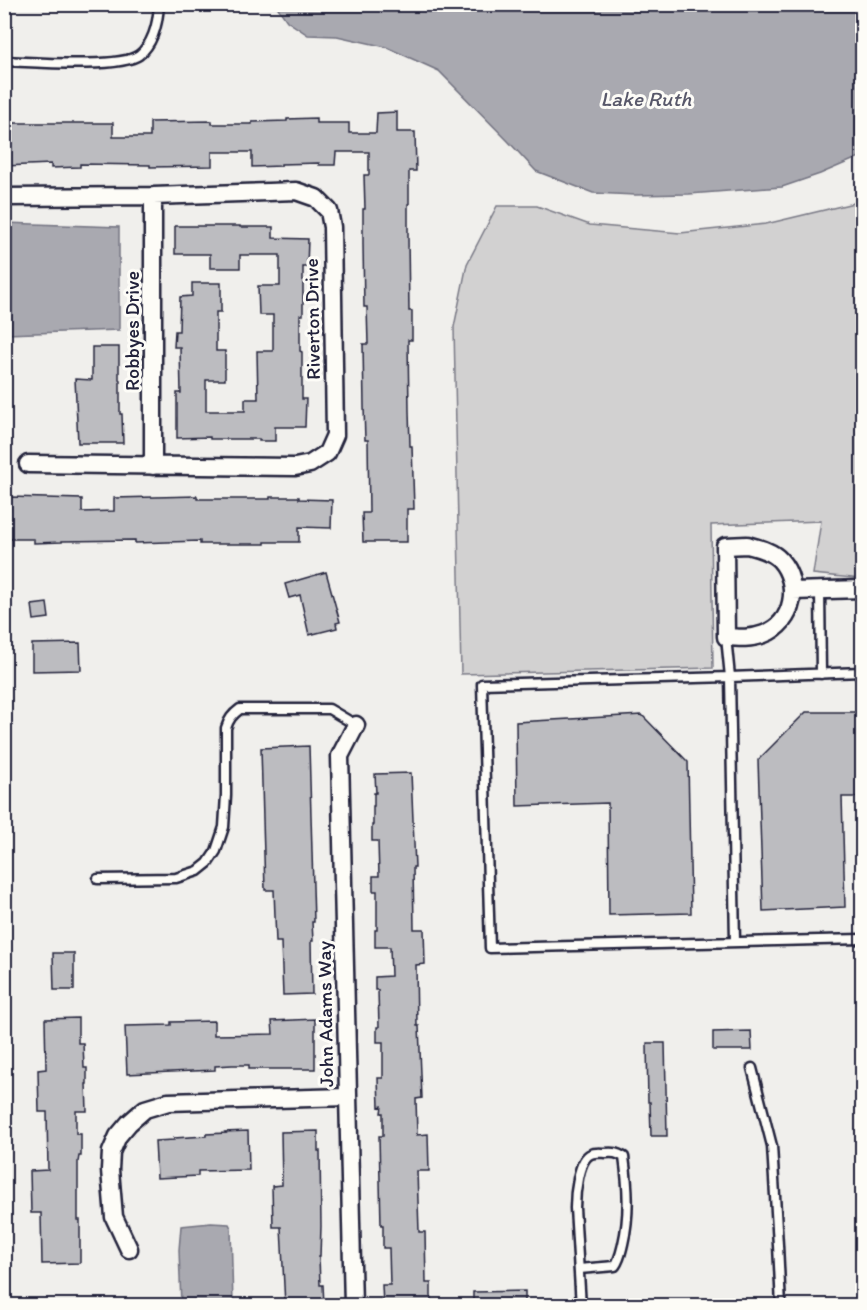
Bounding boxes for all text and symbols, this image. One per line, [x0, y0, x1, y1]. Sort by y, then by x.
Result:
water label: Lake Ruth [601, 86, 692, 111]
street label: Riverton Drive [299, 258, 325, 380]
street label: Robbyes Drive [120, 271, 144, 391]
street label: John Adams Way [312, 940, 338, 1087]

